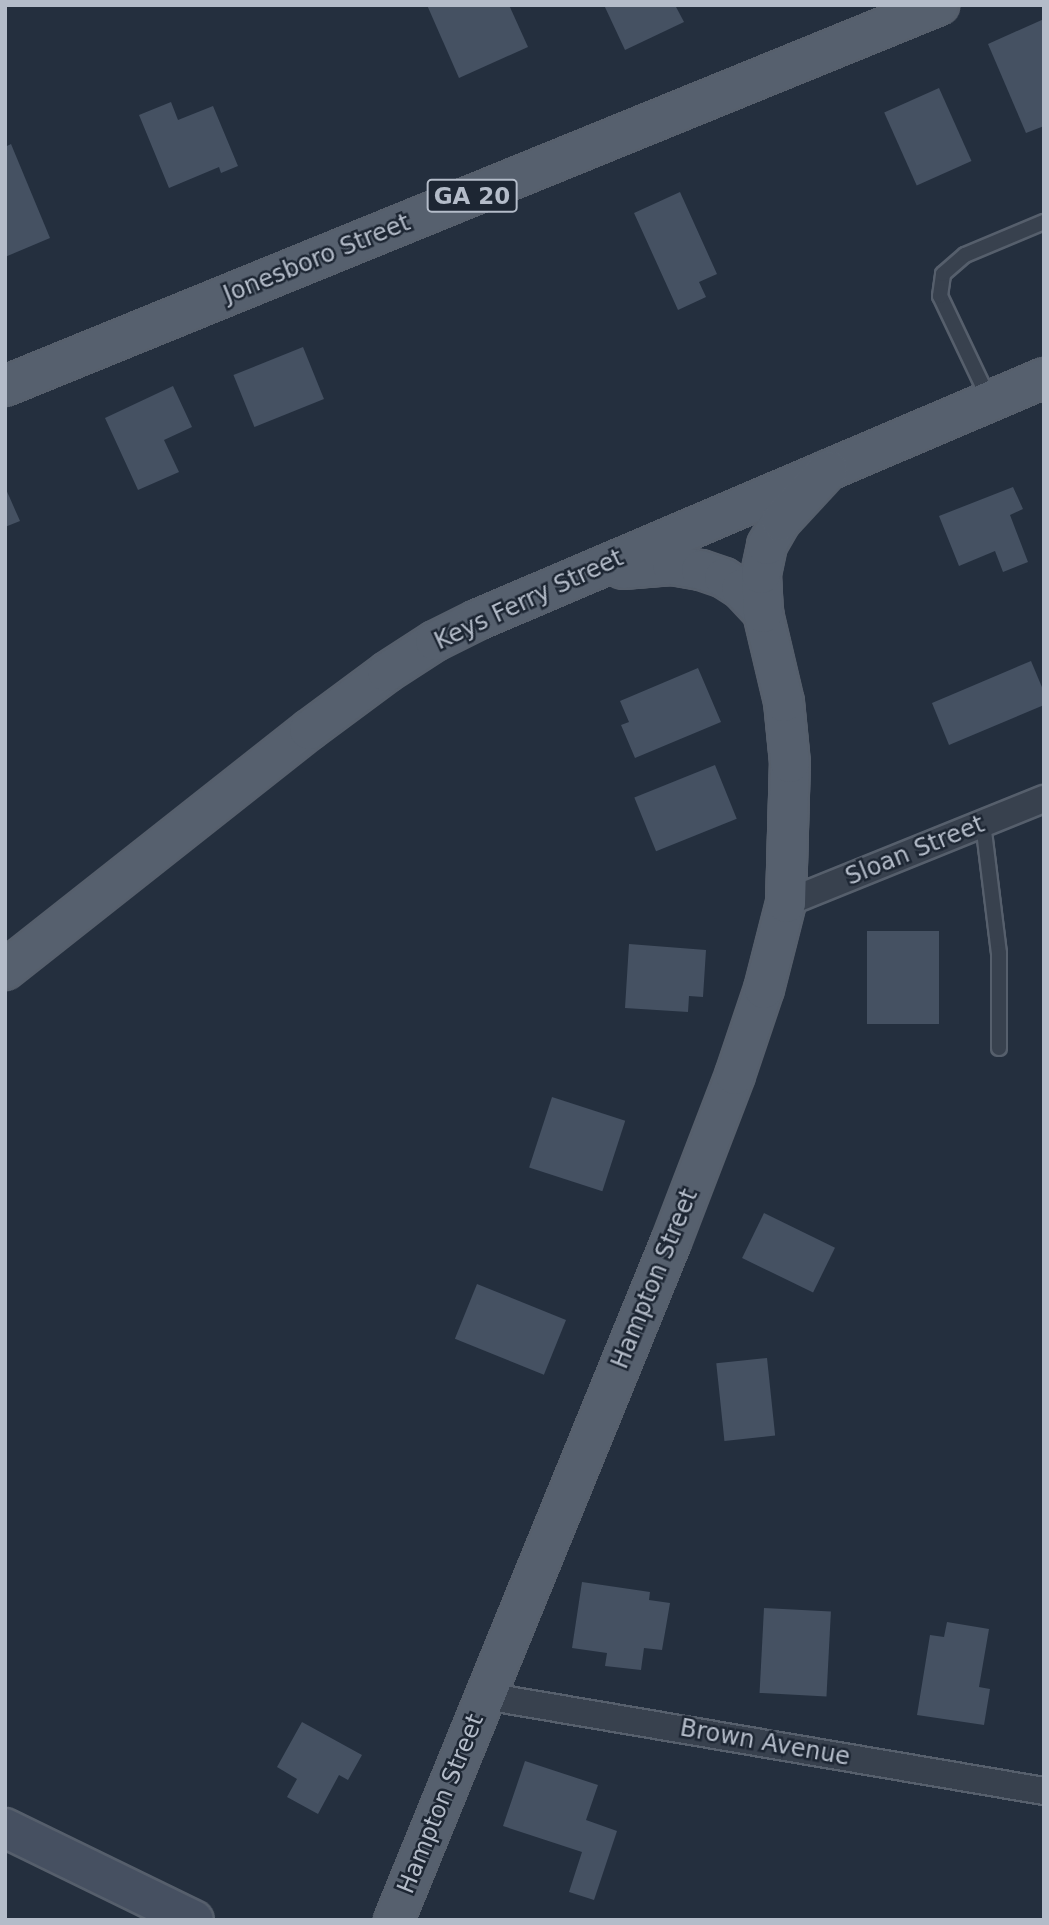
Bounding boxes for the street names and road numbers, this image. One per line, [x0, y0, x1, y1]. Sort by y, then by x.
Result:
road number: GA 20 [426, 176, 518, 216]
street label: Jonesboro Street [219, 208, 415, 310]
street label: Keys Ferry Street [430, 544, 628, 656]
street label: Sloan Street [841, 810, 989, 892]
street label: Hampton Street [606, 1185, 704, 1373]
street label: Hampton Street [392, 1710, 490, 1898]
street label: Brown Avenue [678, 1714, 852, 1772]

